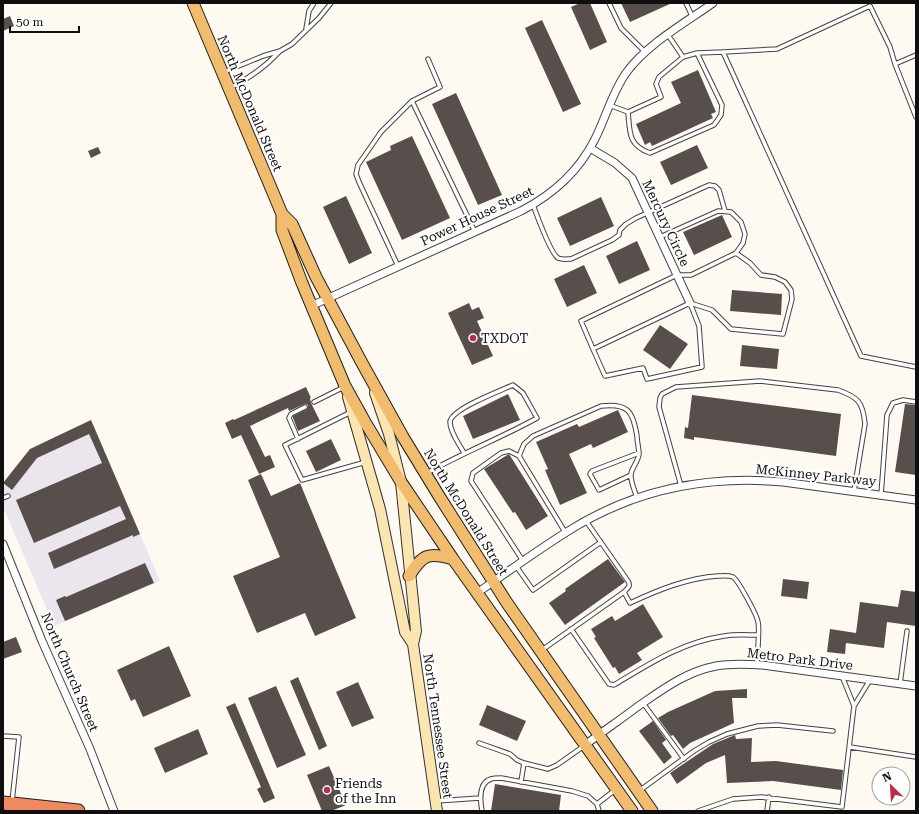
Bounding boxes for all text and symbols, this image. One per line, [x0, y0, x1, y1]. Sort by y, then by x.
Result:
scale bar [10, 8, 79, 34]
text: 50 m [16, 15, 43, 29]
street label: North McDonald Street [215, 33, 286, 173]
street label: Mercury Circle [639, 177, 693, 269]
street label: Power House Street [418, 183, 536, 249]
place label: TXDOT [481, 331, 528, 346]
marker: TXDOT [468, 333, 478, 343]
street label: North McDonald Street [421, 446, 511, 578]
street label: McKinney Parkway [755, 461, 877, 489]
street label: North Church Street [38, 610, 102, 734]
street label: Metro Park Drive [746, 645, 854, 673]
street label: North Tennessee Street [420, 652, 456, 800]
north arrow [871, 766, 911, 806]
text: N [880, 769, 894, 785]
place label: Friends of the Inn [335, 776, 397, 806]
marker: Friends of the Inn [322, 785, 332, 795]

